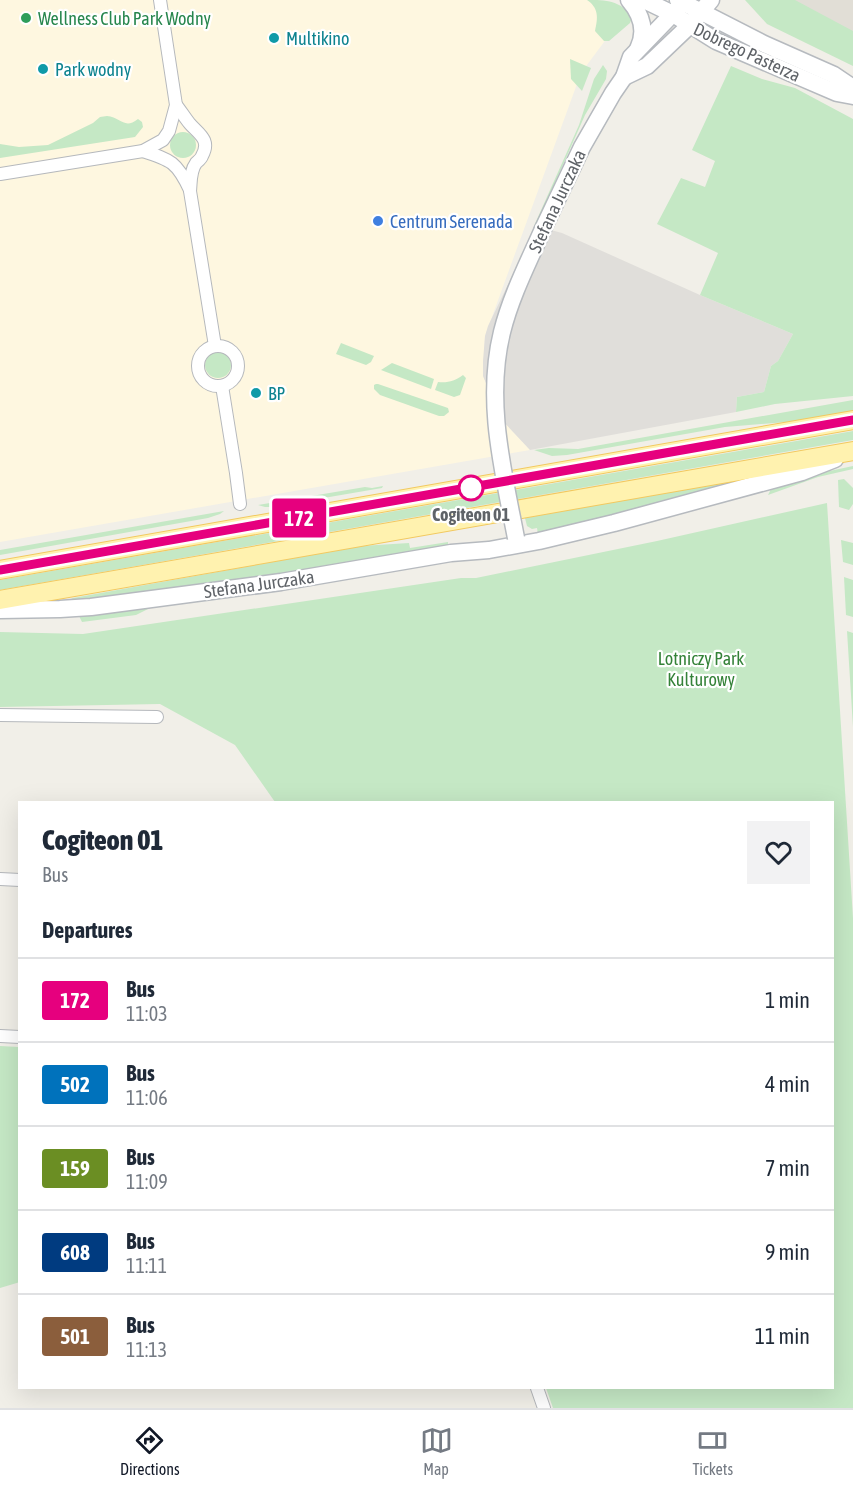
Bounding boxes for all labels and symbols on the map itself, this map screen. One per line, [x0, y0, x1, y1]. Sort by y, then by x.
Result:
place label: Wellness Club Park Wodny [38, 8, 211, 29]
marker: Wellness Club Park Wodny [19, 11, 33, 25]
street label: Dobrego Pasterza [690, 18, 804, 86]
place label: Multikino [286, 28, 350, 49]
marker: Multikino [267, 31, 281, 45]
place label: Park wodny [55, 59, 131, 80]
marker: Park wodny [36, 62, 50, 76]
street label: Stefana Jurczaka [524, 146, 590, 256]
place label: Centrum Serenada [390, 211, 513, 232]
marker: Centrum Serenada [371, 214, 385, 228]
place label: BP [268, 383, 286, 404]
marker: BP [249, 386, 263, 400]
marker: Cogiteon 01 [458, 475, 484, 501]
line badge: 172 [264, 498, 334, 538]
place label: Cogiteon 01 [432, 504, 510, 525]
street label: Stefana Jurczaka [202, 566, 316, 602]
park label: Lotniczy Park Kulturowy [658, 648, 744, 690]

